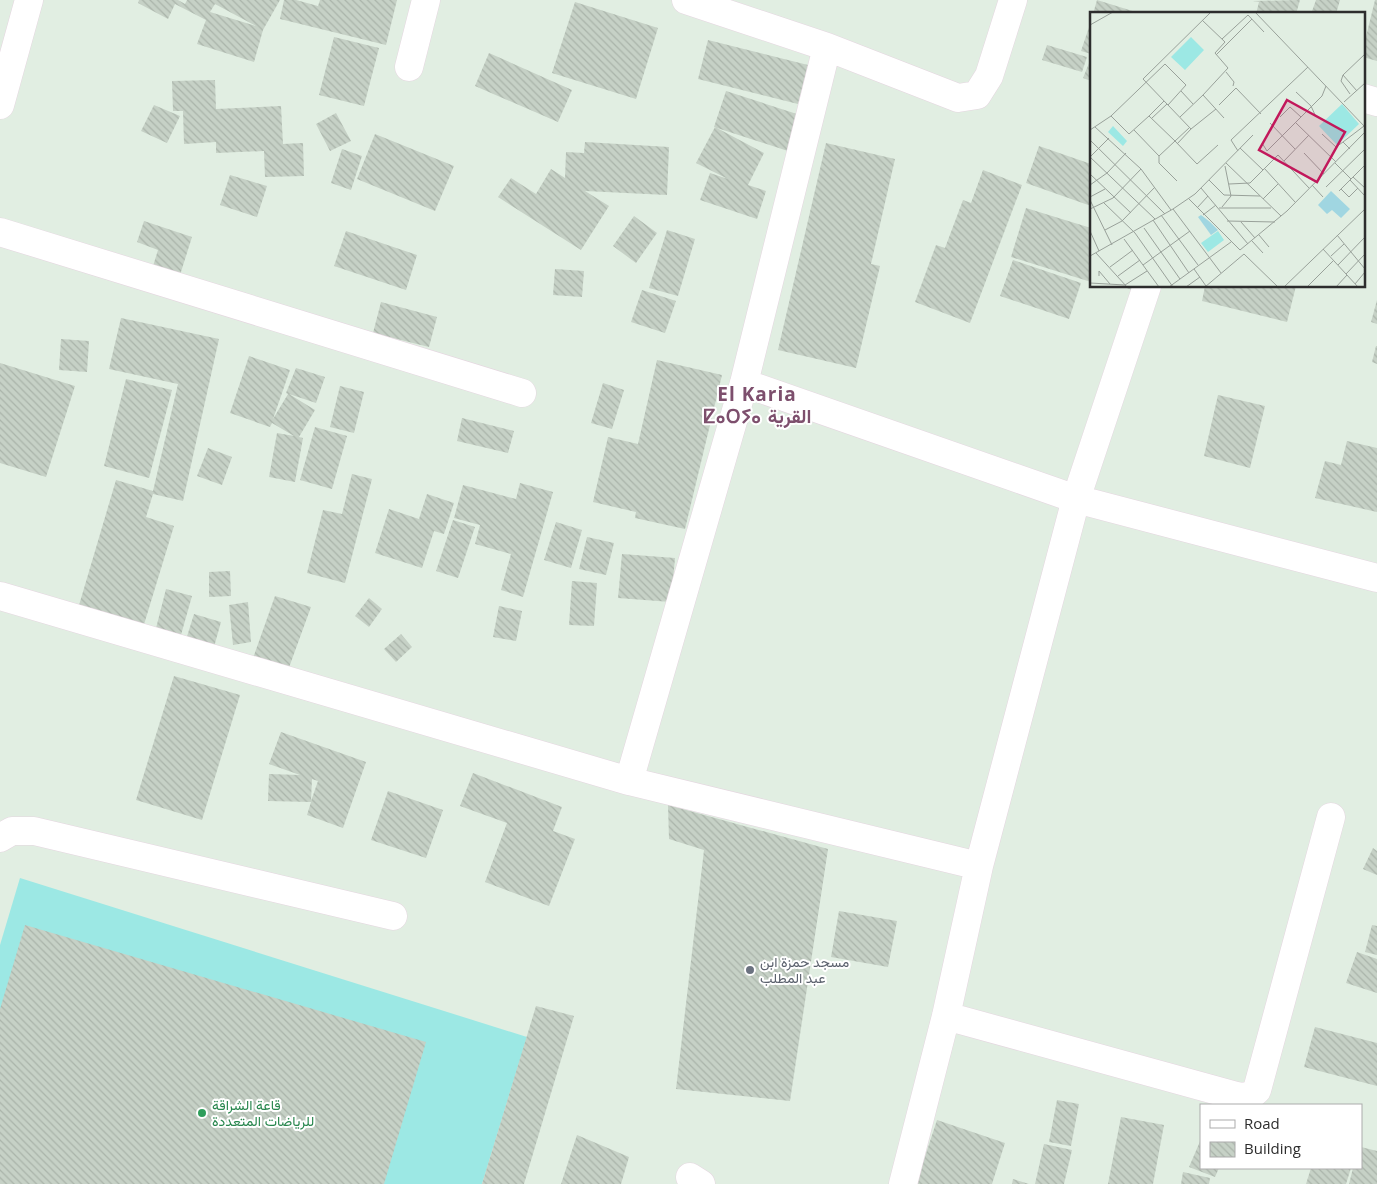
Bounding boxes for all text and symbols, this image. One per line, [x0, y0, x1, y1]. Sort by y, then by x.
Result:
inset map [1090, 12, 1364, 288]
district label: El Karia ⵇⴰⵔⵢⴰ القرية [703, 381, 811, 429]
place label: مسجد حمزة ابن عبد المطلب [760, 952, 849, 987]
marker: مسجد حمزة ابن عبد المطلب [744, 964, 756, 976]
place label: قاعة الشراقة للرياضات المتعددة [212, 1095, 314, 1130]
legend [1200, 1104, 1362, 1169]
marker: قاعة الشراقة للرياضات المتعددة [196, 1107, 208, 1119]
text: Road [1244, 1113, 1280, 1133]
text: Building [1244, 1138, 1301, 1158]

